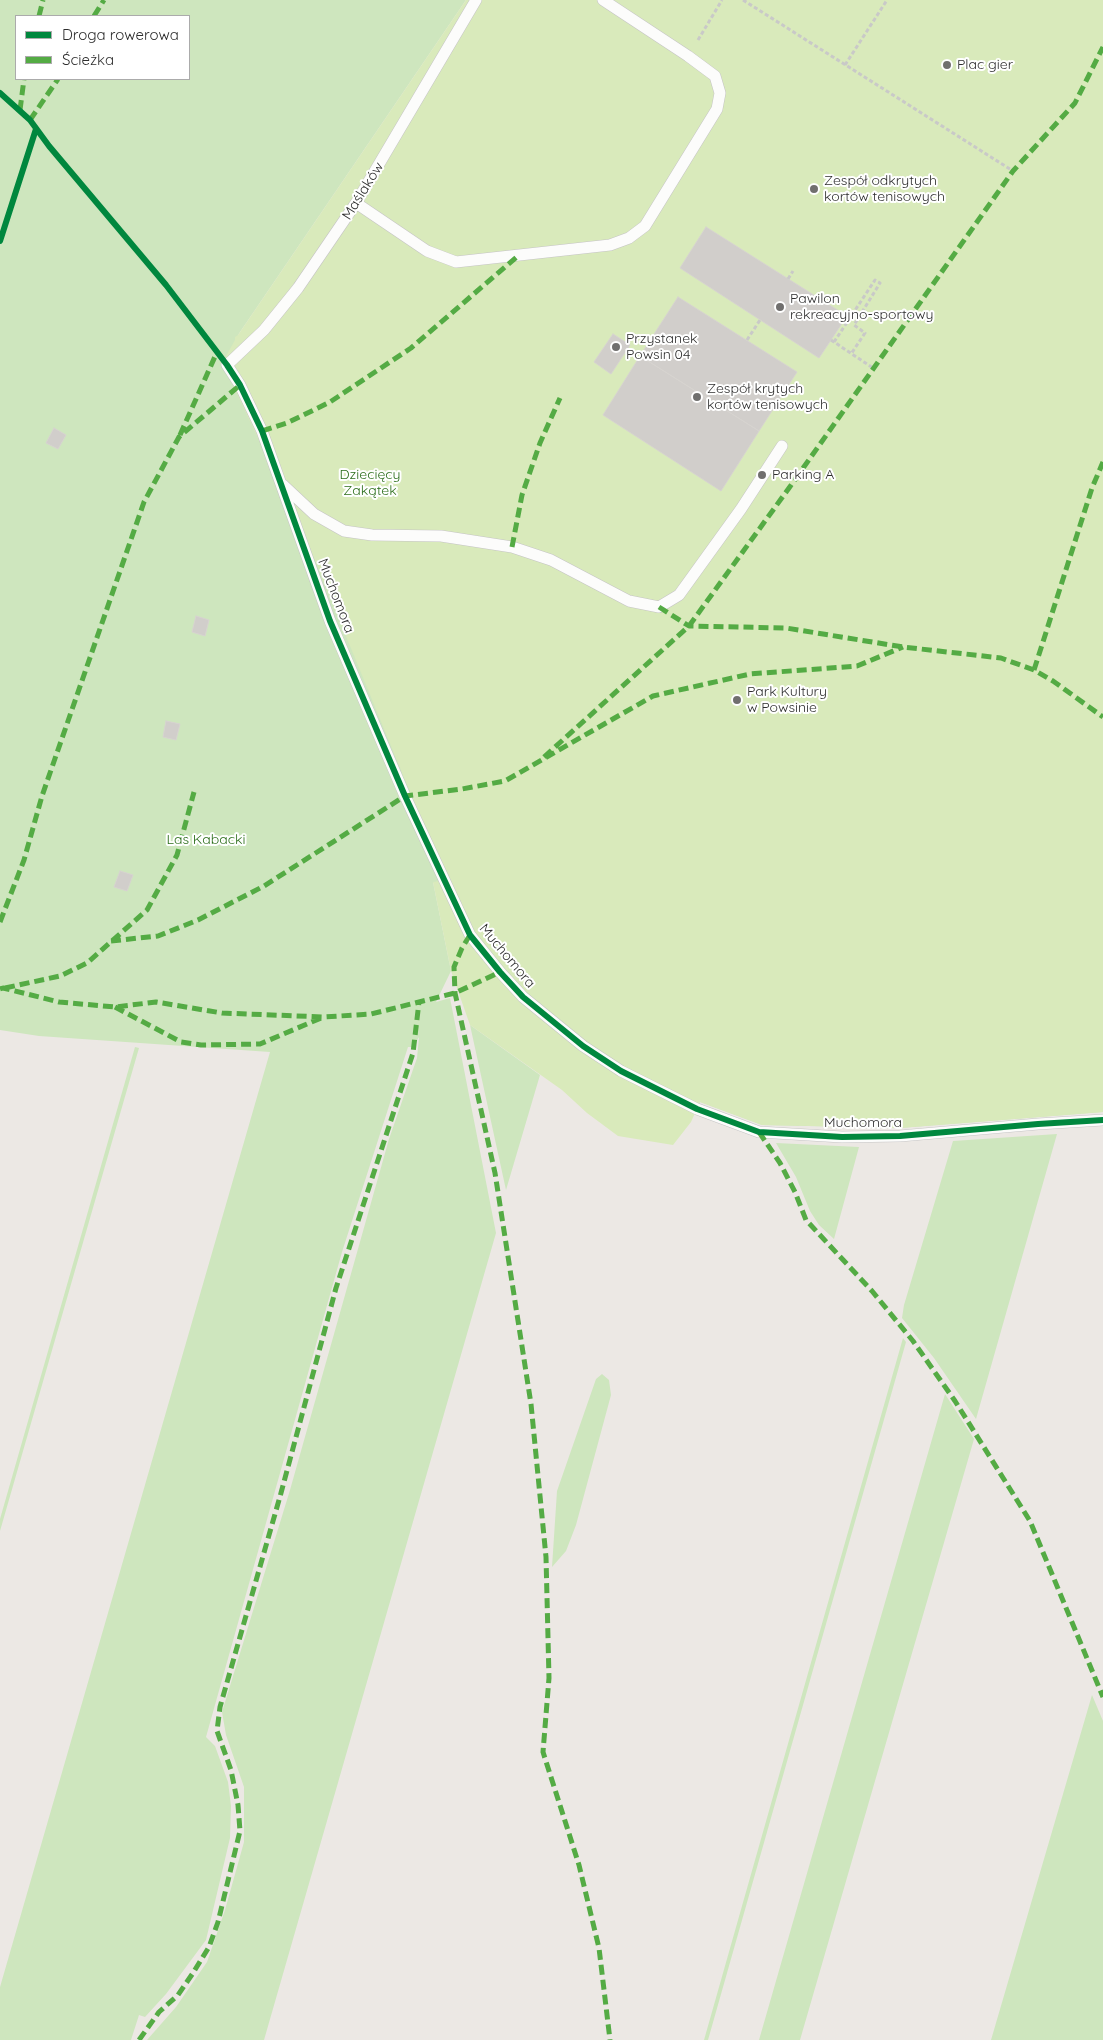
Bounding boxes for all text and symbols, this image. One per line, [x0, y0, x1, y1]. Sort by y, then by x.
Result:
legend [15, 15, 190, 80]
text: Droga rowerowa [62, 25, 179, 44]
text: Ścieżka [62, 50, 114, 69]
place label: Plac gier [957, 57, 1013, 73]
marker: Plac gier [941, 59, 953, 71]
street label: Maślaków [339, 159, 387, 223]
place label: Zespół odkrytych kortów tenisowych [824, 173, 945, 206]
marker: Zespół odkrytych kortów tenisowych [808, 183, 820, 195]
place label: Pawilon rekreacyjno-sportowy [790, 291, 934, 324]
marker: Pawilon rekreacyjno-sportowy [774, 301, 786, 313]
place label: Przystanek Powsin 04 [626, 331, 698, 364]
marker: Przystanek Powsin 04 [610, 341, 622, 353]
place label: Zespół krytych kortów tenisowych [707, 381, 828, 414]
marker: Zespół krytych kortów tenisowych [691, 391, 703, 403]
park label: Dziecięcy Zakątek [339, 467, 401, 500]
place label: Parking A [772, 467, 834, 483]
marker: Parking A [756, 469, 768, 481]
street label: Muchomora [314, 557, 358, 635]
place label: Park Kultury w Powsinie [747, 684, 827, 716]
marker: Park Kultury w Powsinie [731, 694, 743, 706]
park label: Las Kabacki [167, 832, 245, 848]
street label: Muchomora [475, 921, 539, 991]
street label: Muchomora [824, 1115, 902, 1131]

